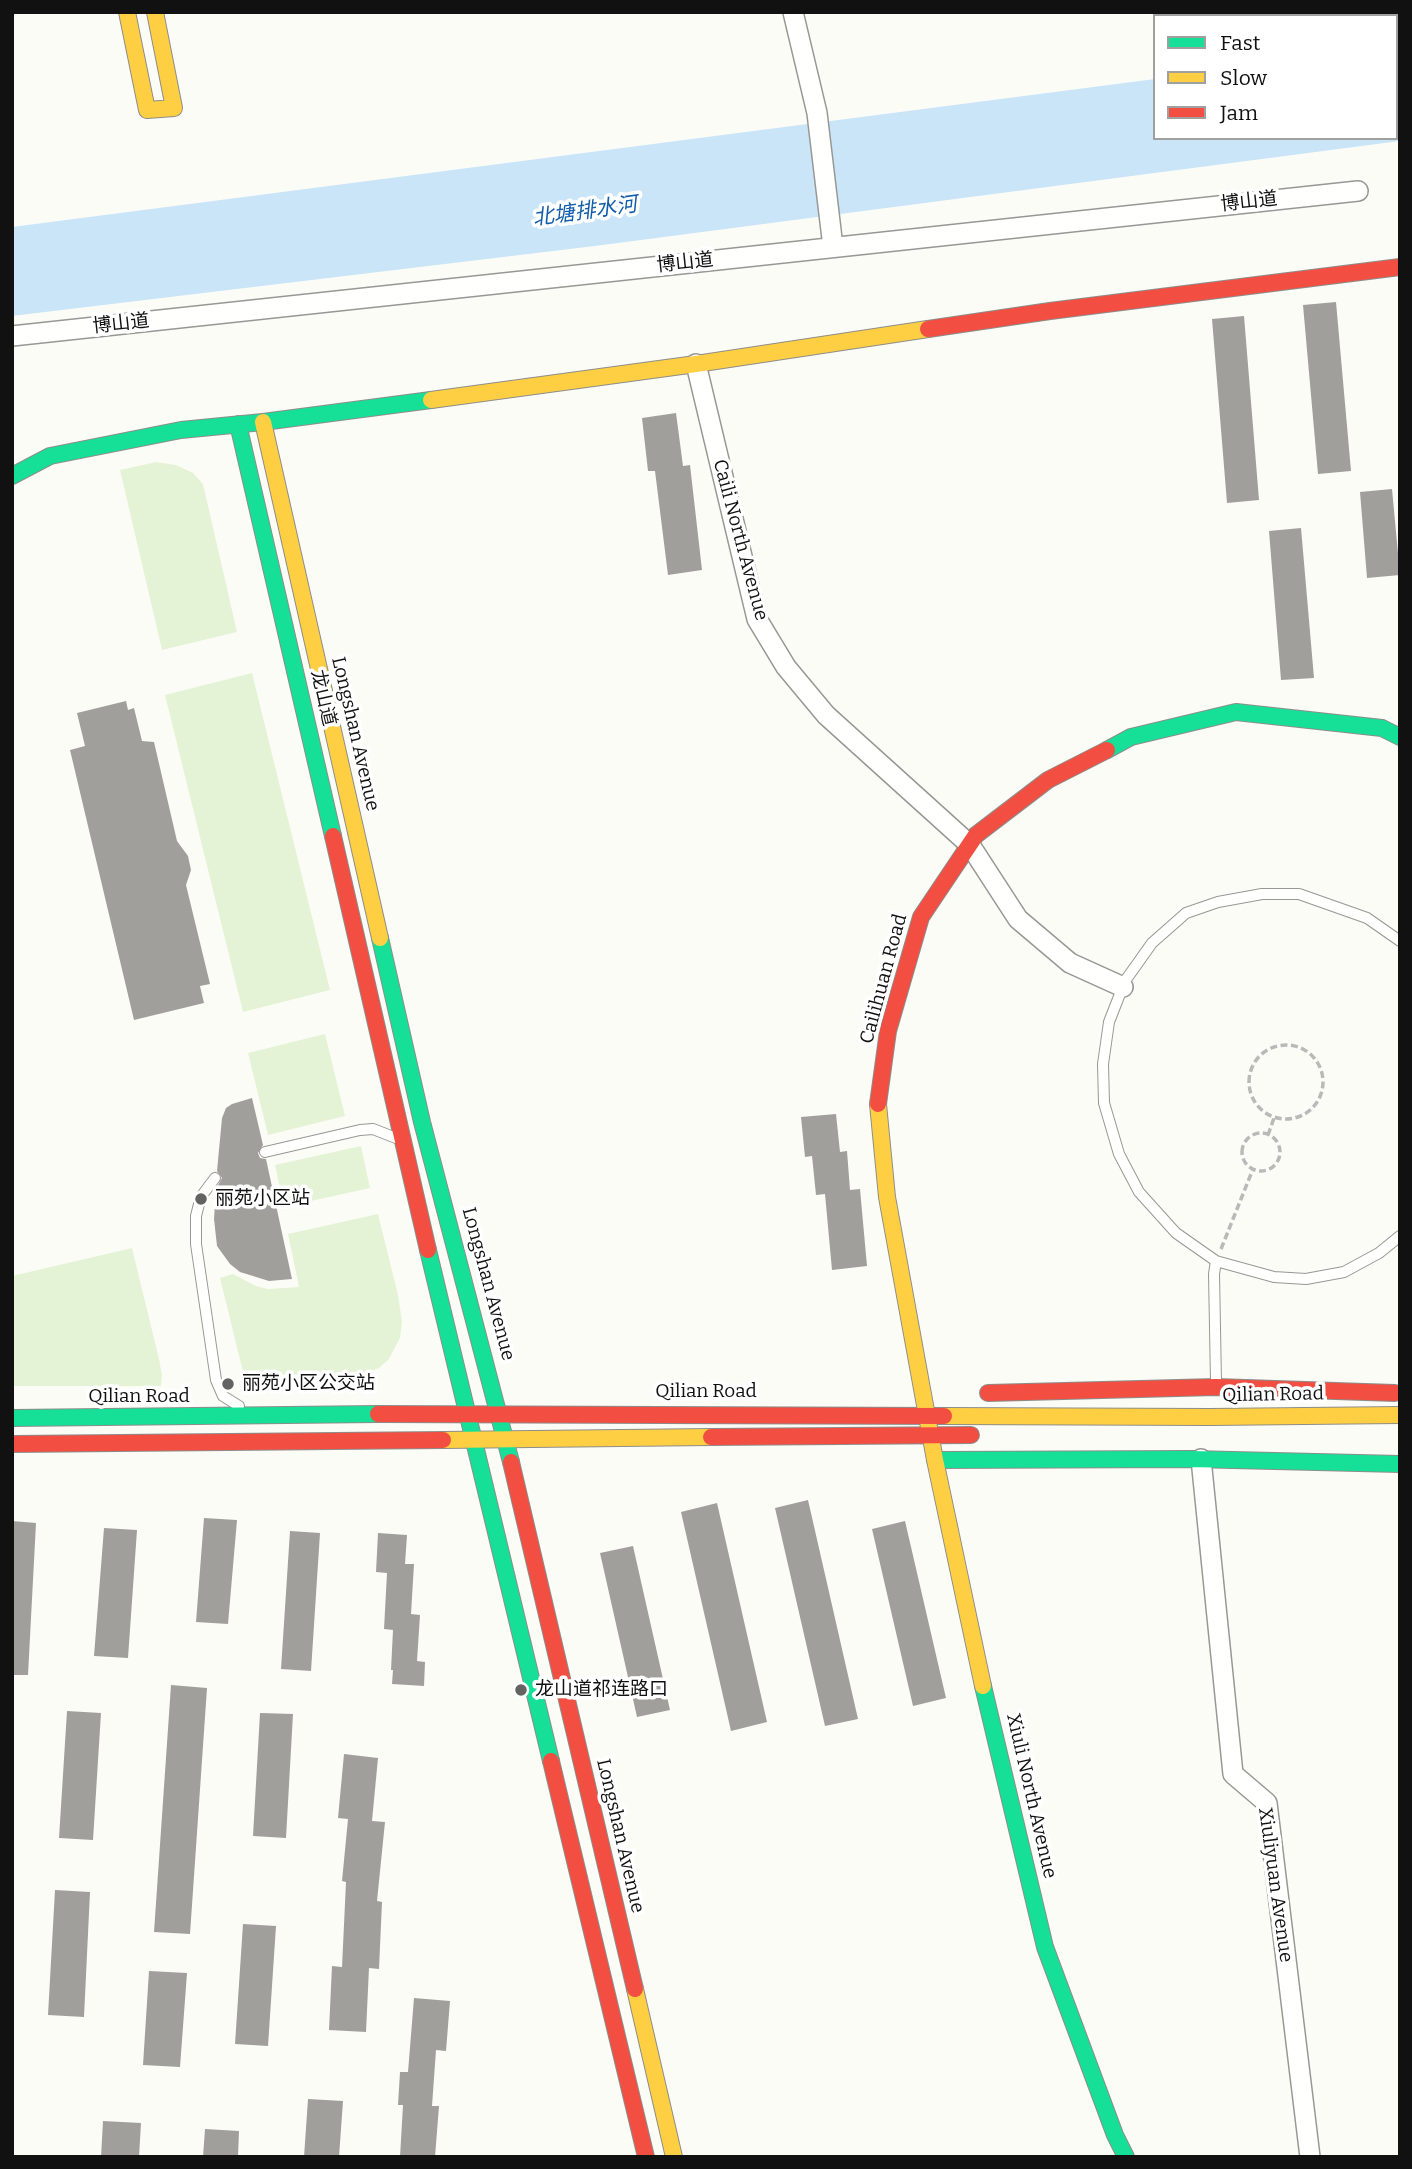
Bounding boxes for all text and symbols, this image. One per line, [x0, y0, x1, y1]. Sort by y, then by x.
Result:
legend [1153, 14, 1398, 140]
text: Fast [1220, 30, 1260, 56]
text: Slow [1220, 65, 1267, 91]
text: Jam [1220, 100, 1258, 126]
street label: 博山道 [1219, 188, 1279, 216]
water label: 北塘排水河 [531, 192, 639, 232]
street label: 博山道 [655, 249, 715, 277]
street label: 博山道 [91, 310, 151, 338]
street label: Caili North Avenue [708, 457, 772, 623]
street label: Longshan Avenue [326, 655, 384, 813]
street label: 龙山道 [305, 668, 341, 728]
street label: Cailihuan Road [856, 912, 912, 1046]
place label: 丽苑小区站 [215, 1188, 310, 1210]
marker: 丽苑小区站 [193, 1191, 209, 1207]
street label: Longshan Avenue [457, 1205, 519, 1363]
place label: 丽苑小区公交站 [242, 1373, 375, 1395]
marker: 丽苑小区公交站 [220, 1376, 236, 1392]
street label: Qilian Road [655, 1381, 757, 1403]
street label: Qilian Road [1222, 1383, 1324, 1407]
street label: Qilian Road [88, 1386, 190, 1408]
place label: 龙山道祁连路口 [535, 1679, 668, 1701]
marker: 龙山道祁连路口 [513, 1682, 529, 1698]
street label: Xiuli North Avenue [1001, 1711, 1061, 1881]
street label: Longshan Avenue [591, 1757, 649, 1915]
street label: Xiuliyuan Avenue [1253, 1806, 1297, 1964]

